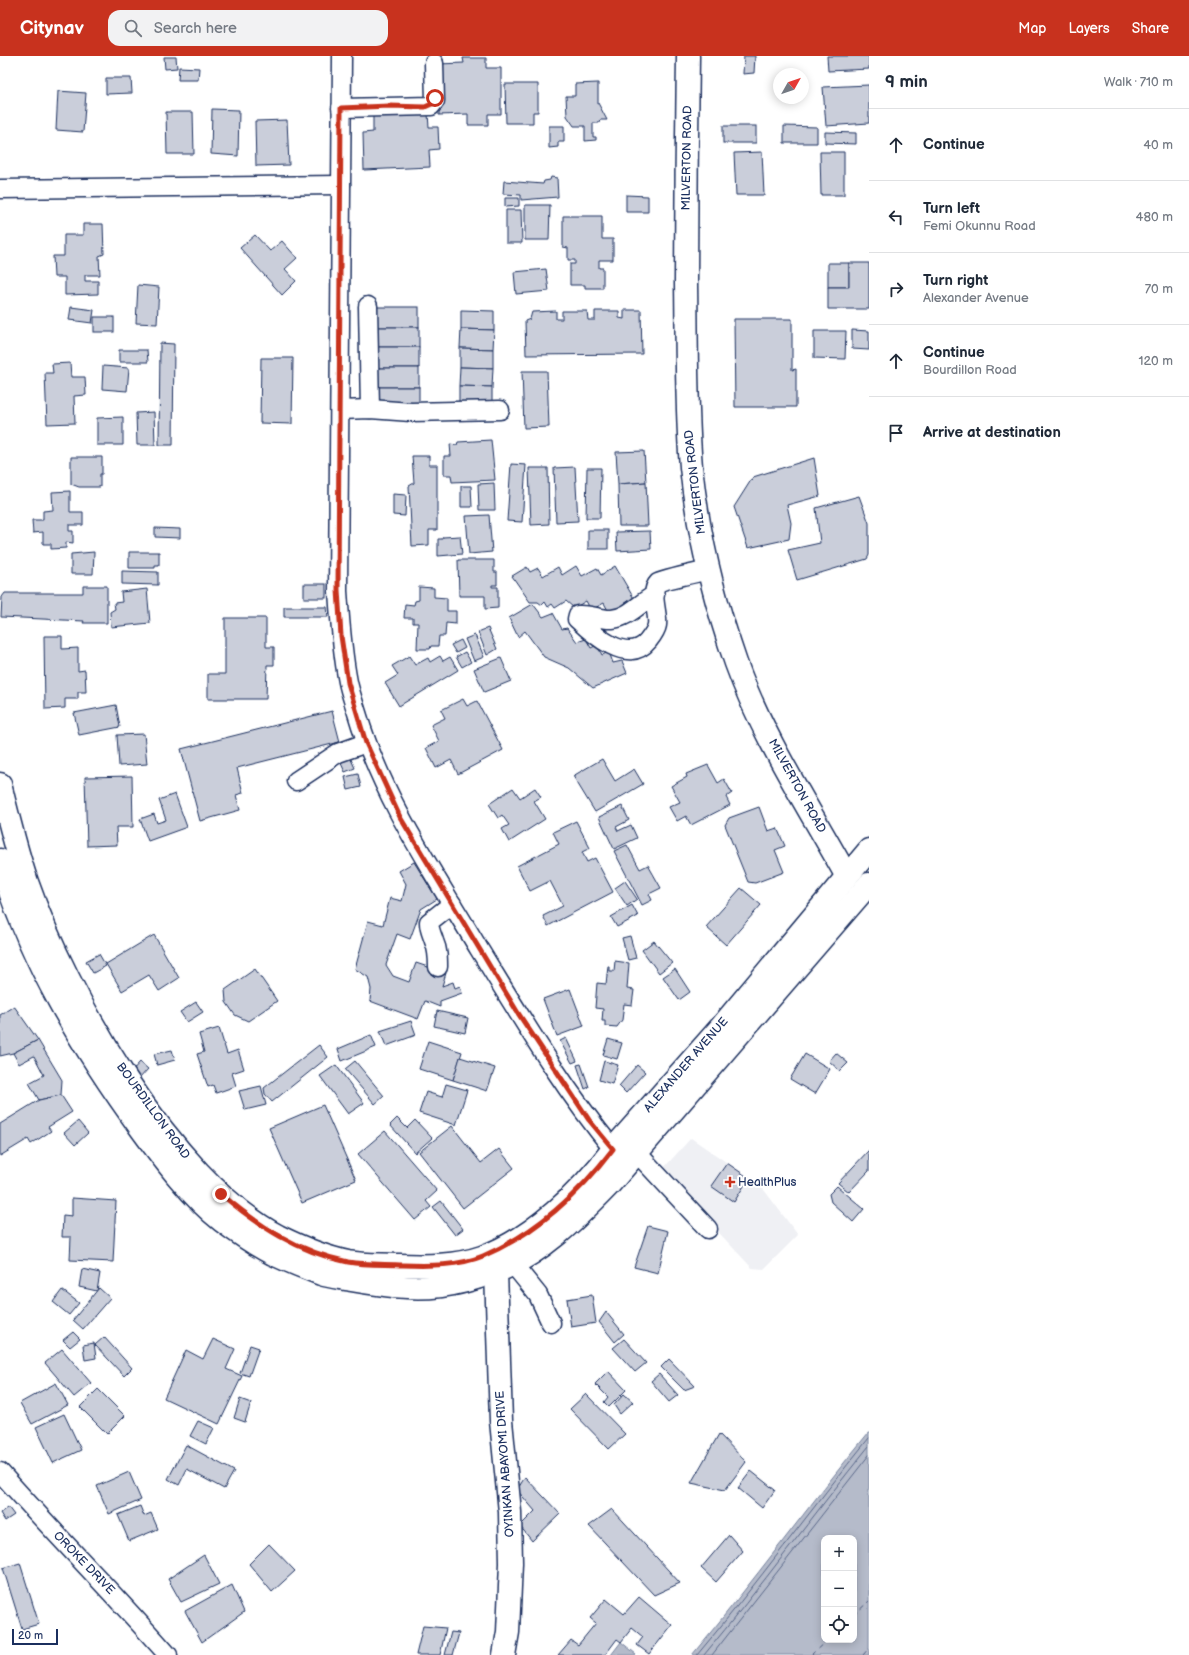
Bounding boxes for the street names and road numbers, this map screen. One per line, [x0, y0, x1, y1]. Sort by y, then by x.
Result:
street label: MILVERTON ROAD [679, 105, 695, 211]
street label: MILVERTON ROAD [681, 429, 709, 535]
street label: MILVERTON ROAD [765, 736, 829, 836]
street label: ALEXANDER AVENUE [641, 1014, 731, 1116]
street label: BOURDILLON ROAD [113, 1060, 193, 1162]
street label: OYINKAN ABAYOMI DRIVE [492, 1390, 518, 1538]
street label: OROKE DRIVE [50, 1528, 118, 1598]

